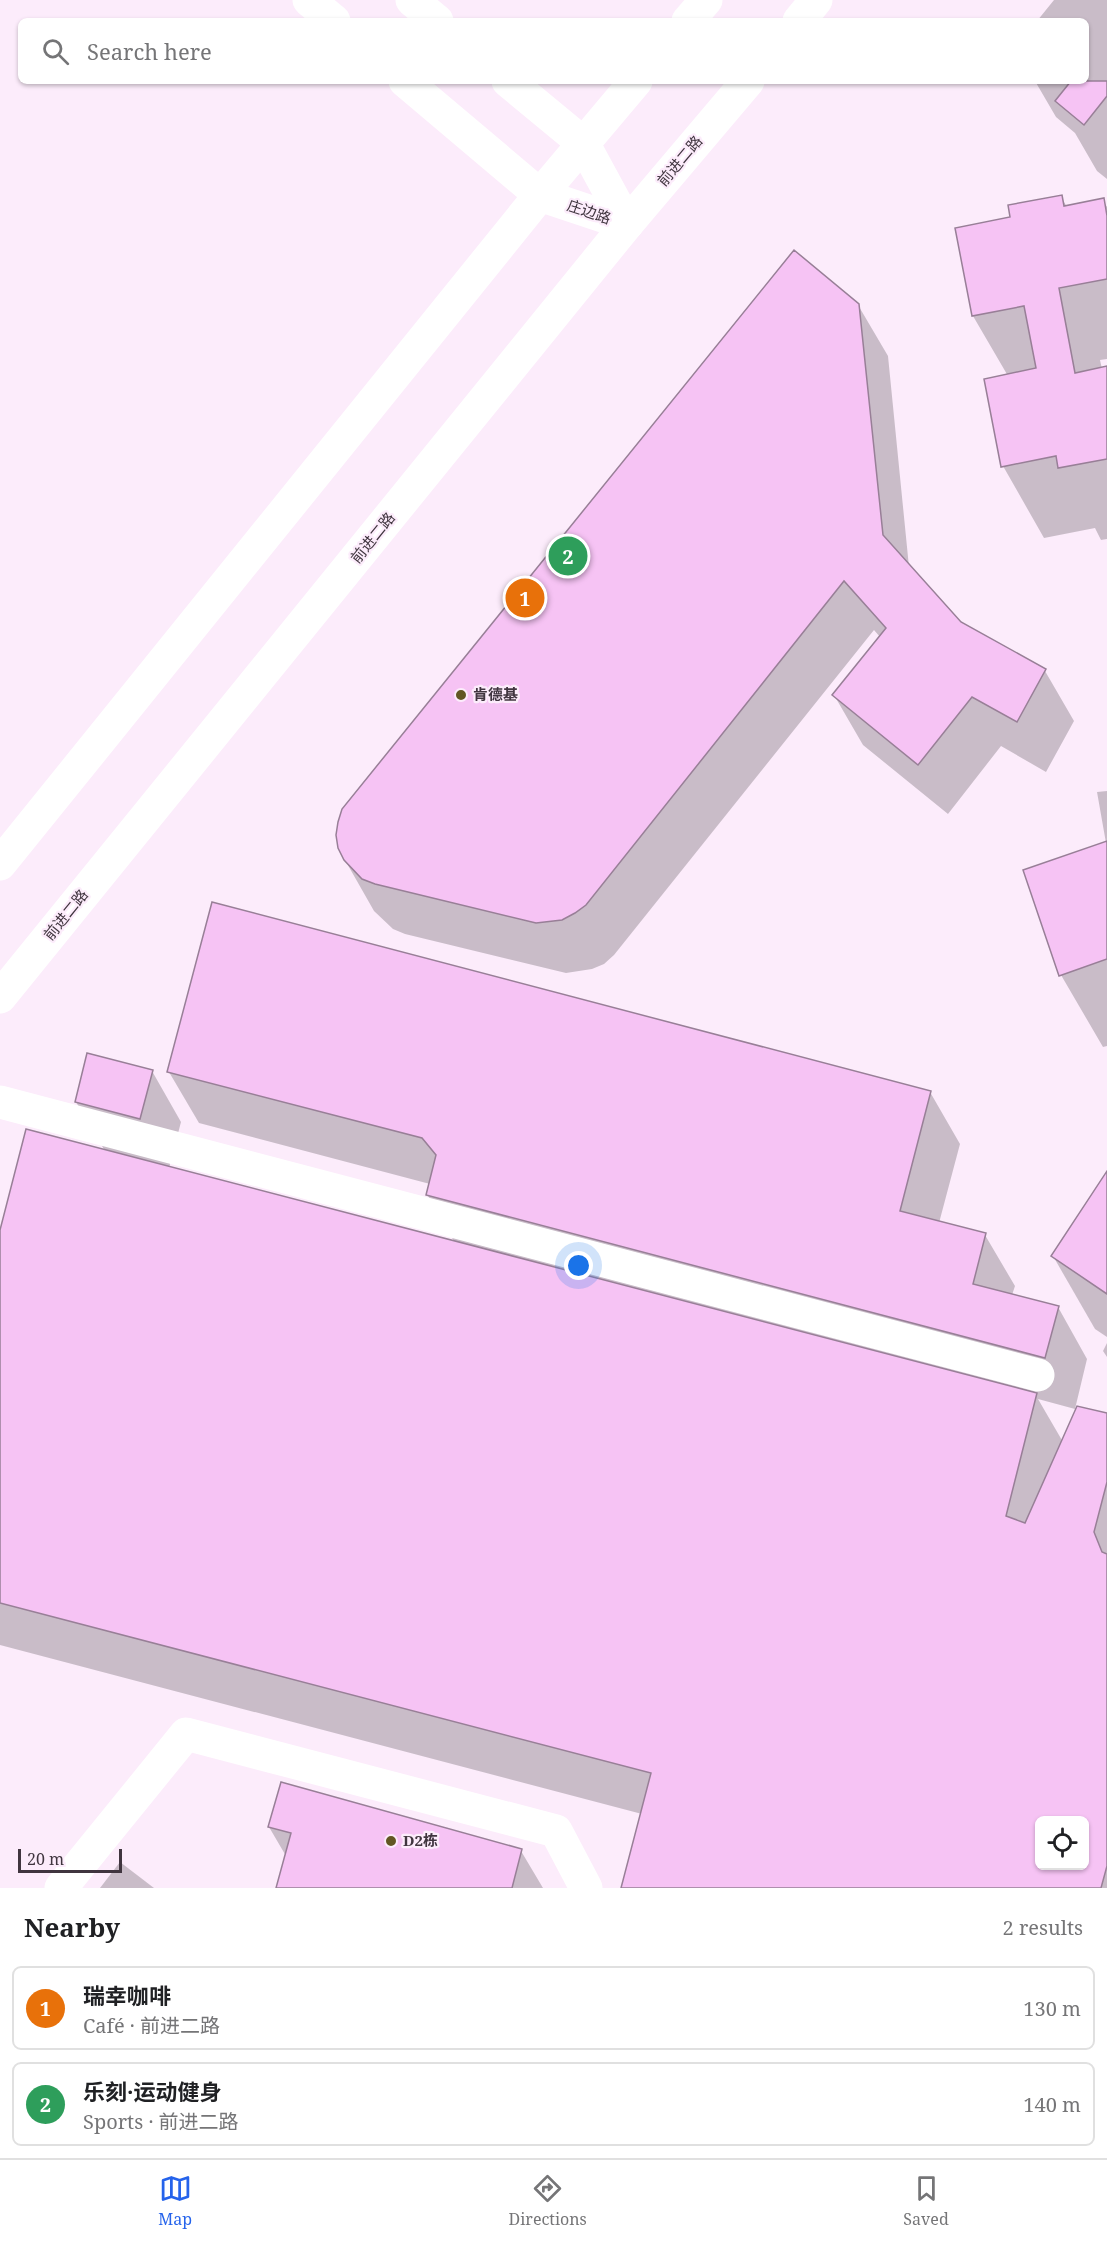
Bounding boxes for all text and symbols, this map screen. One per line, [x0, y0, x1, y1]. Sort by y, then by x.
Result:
search box [18, 18, 1089, 84]
icon: search [39, 35, 72, 68]
text: Search here [87, 36, 212, 66]
street label: 前进二路 [652, 131, 706, 190]
street label: 庄边路 [565, 194, 614, 228]
street label: 前进二路 [346, 508, 399, 567]
pin: 2 [548, 534, 588, 578]
pin: 1 [506, 576, 544, 620]
place label: 肯德基 [473, 684, 518, 704]
marker: 肯德基 [454, 688, 468, 702]
street label: 前进二路 [39, 885, 92, 944]
your location [564, 1251, 593, 1280]
map controls [1035, 1816, 1089, 1870]
button: locate [1035, 1816, 1089, 1870]
place label: D2栋 [403, 1830, 438, 1850]
marker: D2栋 [384, 1834, 398, 1848]
scale bar [18, 1846, 122, 1874]
text: 20 m [27, 1848, 64, 1870]
text: Nearby [24, 1909, 120, 1945]
text: 2 results [1003, 1914, 1083, 1941]
text: 瑞幸咖啡 [83, 1980, 171, 2010]
text: 1 [40, 1995, 51, 2022]
text: 130 m [1023, 1995, 1081, 2022]
text: Café · 前进二路 [83, 2012, 220, 2039]
text: 乐刻·运动健身 [83, 2076, 221, 2106]
text: 2 [40, 2091, 51, 2118]
text: 140 m [1023, 2091, 1081, 2118]
text: Sports · 前进二路 [83, 2108, 239, 2135]
tab: Map [158, 2172, 192, 2230]
tab: Directions [509, 2172, 587, 2230]
tab: Saved [903, 2172, 949, 2230]

